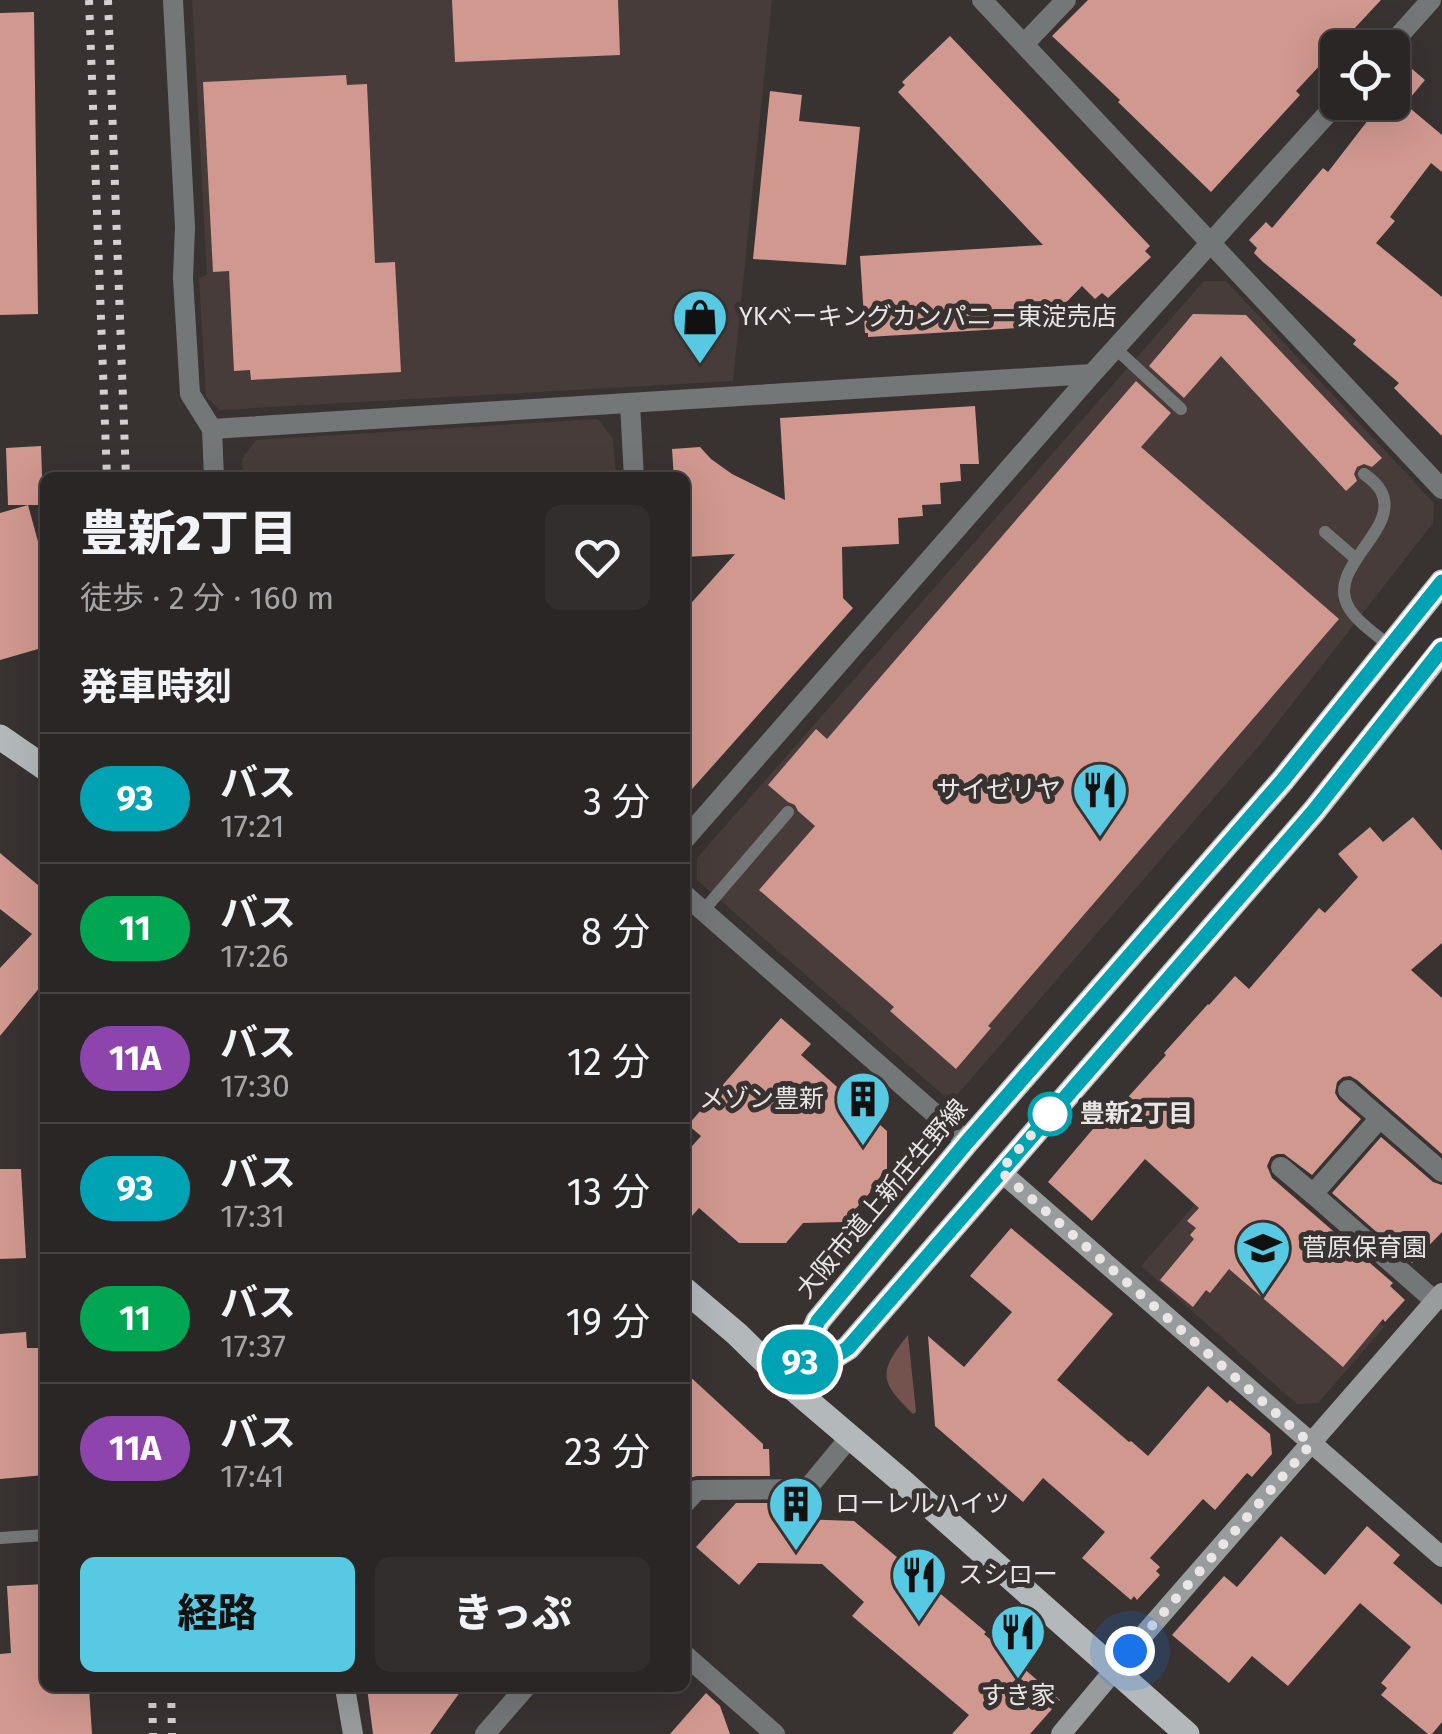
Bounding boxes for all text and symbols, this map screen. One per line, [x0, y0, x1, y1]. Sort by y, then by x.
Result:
map controls [1320, 30, 1410, 120]
button: locate [1320, 30, 1410, 120]
shop icon: YKベーキングカンパニー東淀売店 [670, 287, 730, 366]
place label: YKベーキングカンパニー東淀売店 [739, 302, 1117, 332]
text: 豊新2丁目 [80, 505, 297, 563]
button: heart [545, 505, 650, 610]
text: 徒歩 · 2 分 · 160 m [80, 579, 334, 617]
text: 発車時刻 [80, 664, 232, 710]
text: バス [220, 760, 296, 806]
restaurant icon: サイゼリヤ [1070, 760, 1130, 839]
place label: サイゼリヤ [936, 775, 1061, 805]
text: 93 [116, 777, 154, 819]
text: 3 分 [583, 779, 650, 825]
text: 17:21 [220, 807, 285, 845]
text: バス [220, 890, 296, 936]
text: 11 [119, 907, 151, 949]
text: 8 分 [581, 909, 650, 955]
text: 17:26 [220, 937, 289, 975]
text: バス [220, 1020, 296, 1066]
text: 11A [109, 1037, 161, 1079]
text: 12 分 [567, 1039, 650, 1085]
text: 17:30 [220, 1067, 290, 1105]
building icon: メゾン豊新 [833, 1069, 893, 1148]
place label: メゾン豊新 [699, 1084, 824, 1114]
marker: 豊新2丁目 [1029, 1093, 1071, 1135]
street label: 大阪市道上新庄生野線 [790, 1094, 974, 1304]
place label: 豊新2丁目 [1080, 1099, 1193, 1129]
text: バス [220, 1150, 296, 1196]
text: 93 [116, 1167, 154, 1209]
text: 13 分 [567, 1169, 650, 1215]
text: 17:31 [220, 1197, 285, 1235]
school or university icon: 菅原保育園 [1233, 1218, 1293, 1297]
place label: 菅原保育園 [1302, 1233, 1427, 1263]
text: バス [220, 1280, 296, 1326]
text: 11 [119, 1297, 151, 1339]
text: 19 分 [566, 1299, 650, 1345]
text: 17:37 [220, 1327, 286, 1365]
line badge: 93 [755, 1330, 845, 1394]
text: 93 [781, 1341, 819, 1383]
text: バス [220, 1410, 296, 1456]
text: 11A [109, 1427, 161, 1469]
text: 23 分 [564, 1429, 650, 1475]
text: 17:41 [220, 1457, 285, 1495]
building icon: ローレルハイツ [766, 1474, 826, 1553]
place label: ローレルハイツ [835, 1489, 1010, 1519]
restaurant icon: スシロー [889, 1545, 949, 1624]
button: 経路 [80, 1557, 355, 1672]
button: きっぷ [375, 1557, 650, 1672]
place label: スシロー [958, 1560, 1058, 1590]
restaurant icon: すき家 [988, 1602, 1048, 1681]
your location [1105, 1626, 1155, 1676]
place label: すき家 [980, 1681, 1056, 1711]

